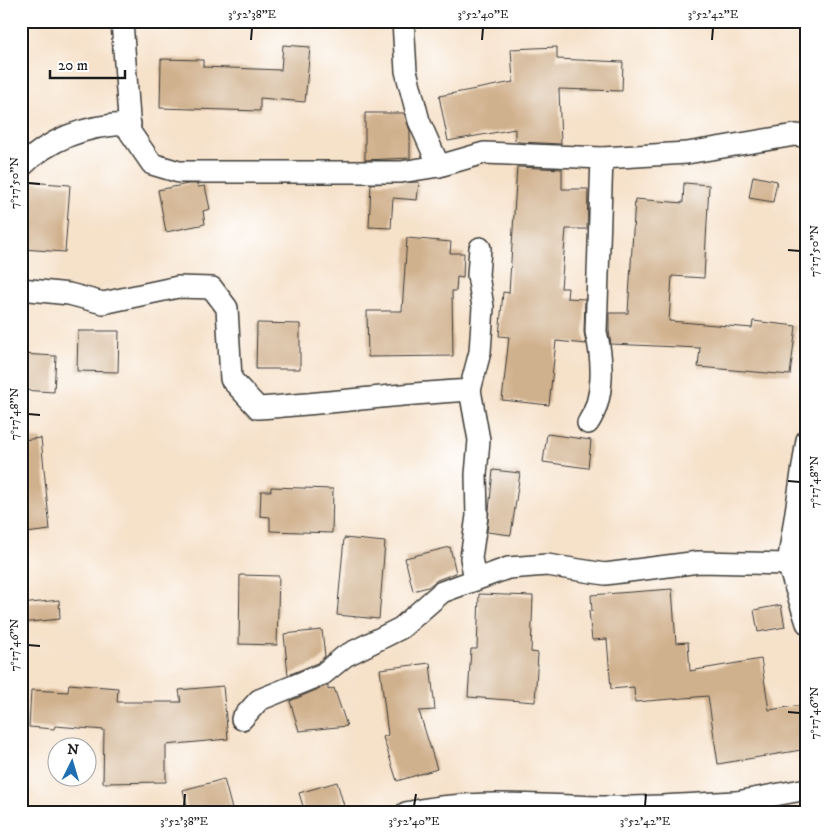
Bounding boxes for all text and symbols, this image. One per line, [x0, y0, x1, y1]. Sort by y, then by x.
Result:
text: 3°52'38"E [228, 7, 277, 22]
text: 3°52'40"E [457, 7, 509, 22]
text: 3°52'42"E [688, 7, 739, 22]
scale bar [50, 48, 125, 80]
text: 20 m [58, 56, 88, 75]
text: 7°17'50"N [7, 157, 22, 209]
text: 7°17'50"N [807, 225, 822, 277]
text: 7°17'48"N [7, 388, 22, 440]
text: 7°17'48"N [807, 456, 822, 508]
text: 7°17'46"N [7, 618, 22, 671]
text: 7°17'46"N [807, 686, 822, 739]
north arrow [48, 736, 98, 786]
text: N [67, 741, 80, 760]
text: 3°52'38"E [160, 814, 209, 829]
text: 3°52'40"E [388, 814, 440, 829]
text: 3°52'42"E [620, 814, 671, 829]

